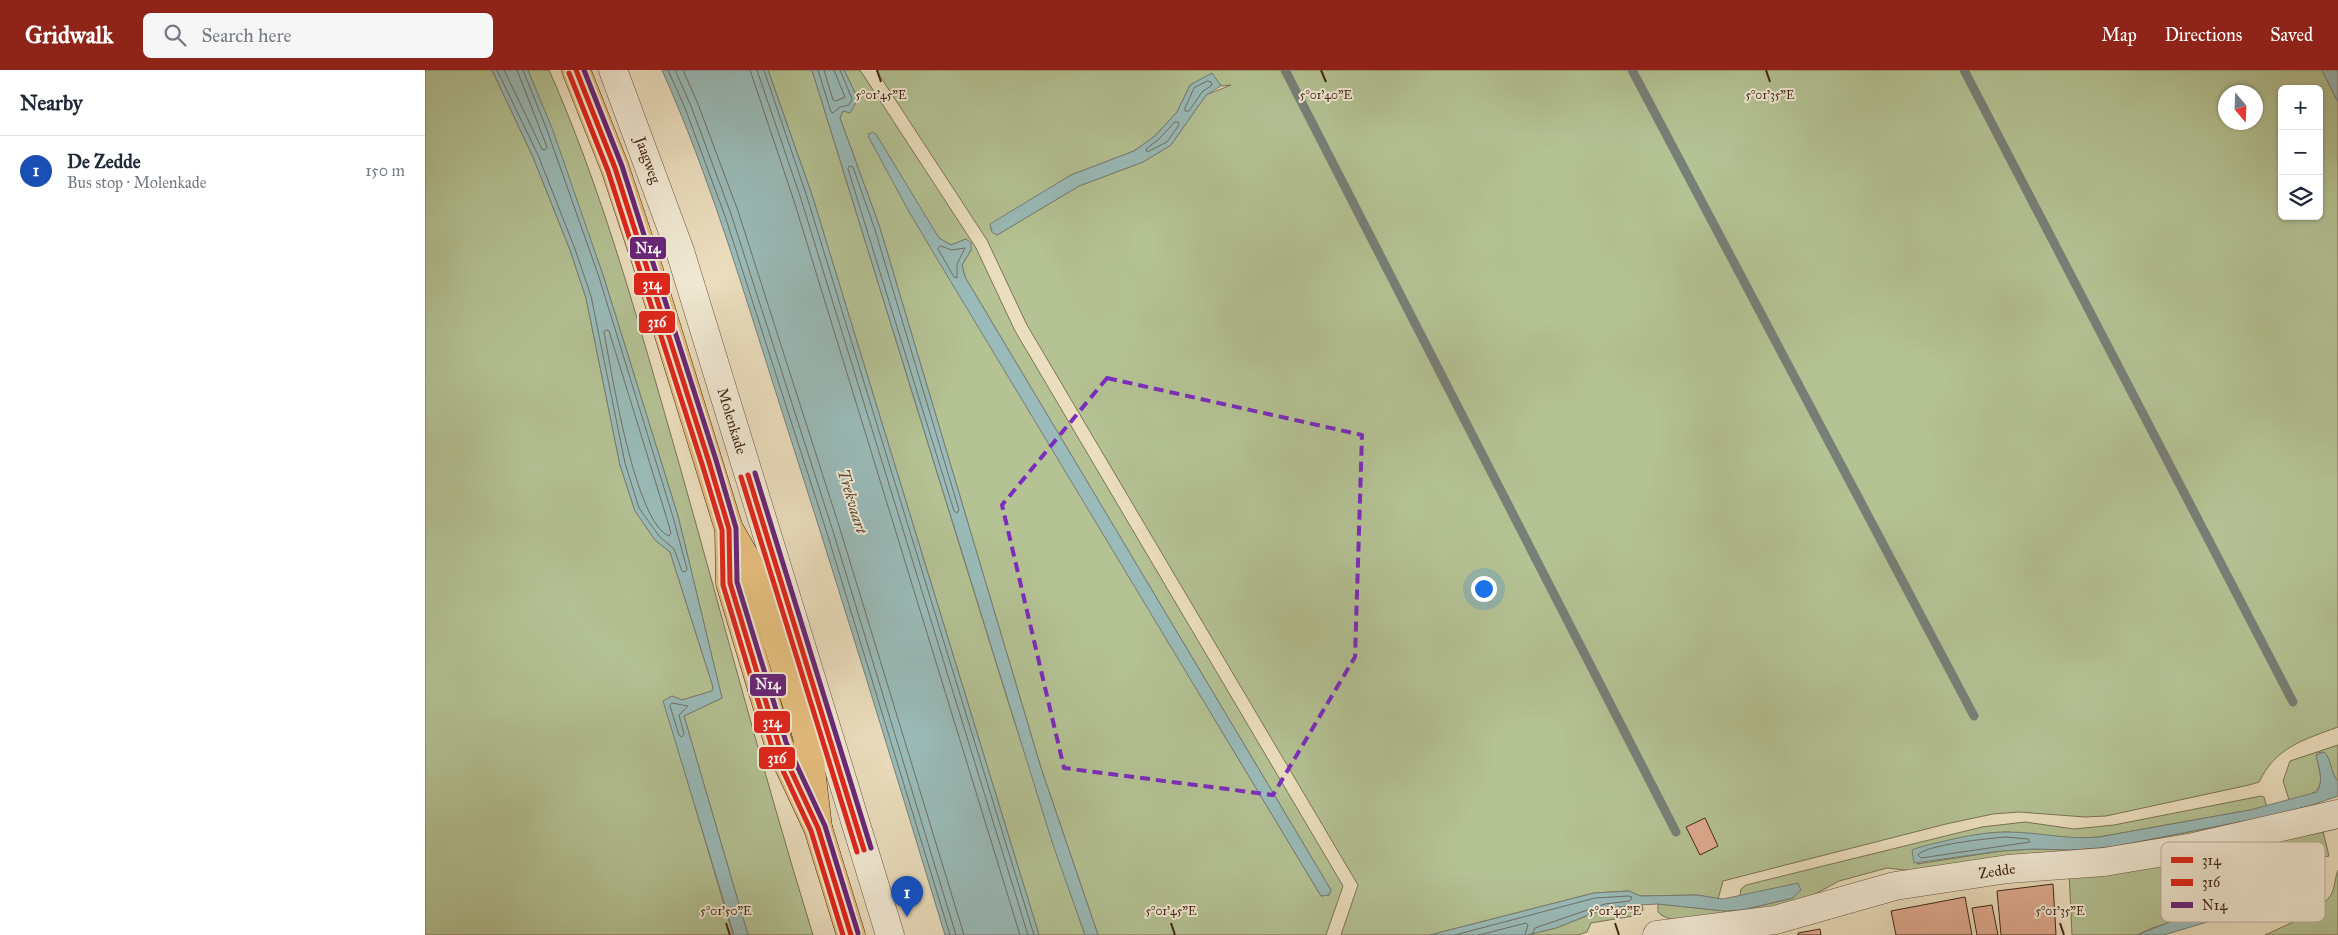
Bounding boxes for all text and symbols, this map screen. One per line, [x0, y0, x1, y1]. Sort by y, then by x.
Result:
search box [143, 13, 493, 58]
text: Gridwalk [25, 20, 113, 50]
icon: search [161, 21, 189, 49]
text: Search here [201, 24, 291, 47]
text: Map [2101, 24, 2137, 46]
text: Directions [2165, 24, 2242, 46]
text: Saved [2270, 24, 2313, 46]
north arrow [2218, 85, 2263, 130]
map controls [2278, 85, 2323, 220]
button: + [2278, 85, 2323, 130]
text: 5°01'45"E [856, 88, 907, 102]
text: 5°01'40"E [1300, 88, 1353, 102]
text: 5°01'35"E [1745, 88, 1795, 102]
text: Nearby [20, 90, 83, 116]
button: − [2278, 130, 2323, 175]
street label: Jaagweg [630, 132, 665, 187]
text: De Zedde [67, 150, 141, 173]
text: 1 [33, 161, 39, 180]
text: 150 m [365, 161, 405, 180]
text: Bus stop · Molenkade [67, 173, 206, 192]
button: layers [2278, 175, 2323, 220]
line badge: N14 [629, 236, 667, 260]
text: N14 [635, 240, 662, 258]
line badge: 314 [633, 272, 671, 296]
text: 314 [643, 276, 663, 294]
line badge: 316 [638, 310, 676, 334]
text: 316 [648, 314, 667, 332]
street label: Molenkade [713, 386, 751, 456]
water label: Trekvaart [834, 467, 872, 537]
your location [1471, 576, 1497, 602]
line badge: N14 [749, 673, 787, 697]
text: N14 [755, 676, 782, 694]
line badge: 314 [753, 710, 791, 734]
text: 314 [763, 714, 783, 732]
line badge: 316 [758, 746, 796, 770]
text: 316 [768, 750, 787, 768]
legend [2161, 842, 2325, 922]
text: 314 [2202, 852, 2222, 869]
street label: Zedde [1977, 860, 2017, 882]
text: 316 [2202, 874, 2221, 891]
pin: 1 [891, 876, 923, 917]
text: N14 [2202, 897, 2228, 914]
text: 5°01'50"E [700, 904, 752, 918]
text: 5°01'45"E [1146, 904, 1197, 918]
text: 5°01'40"E [1589, 904, 1642, 918]
text: 5°01'35"E [2035, 904, 2085, 918]

